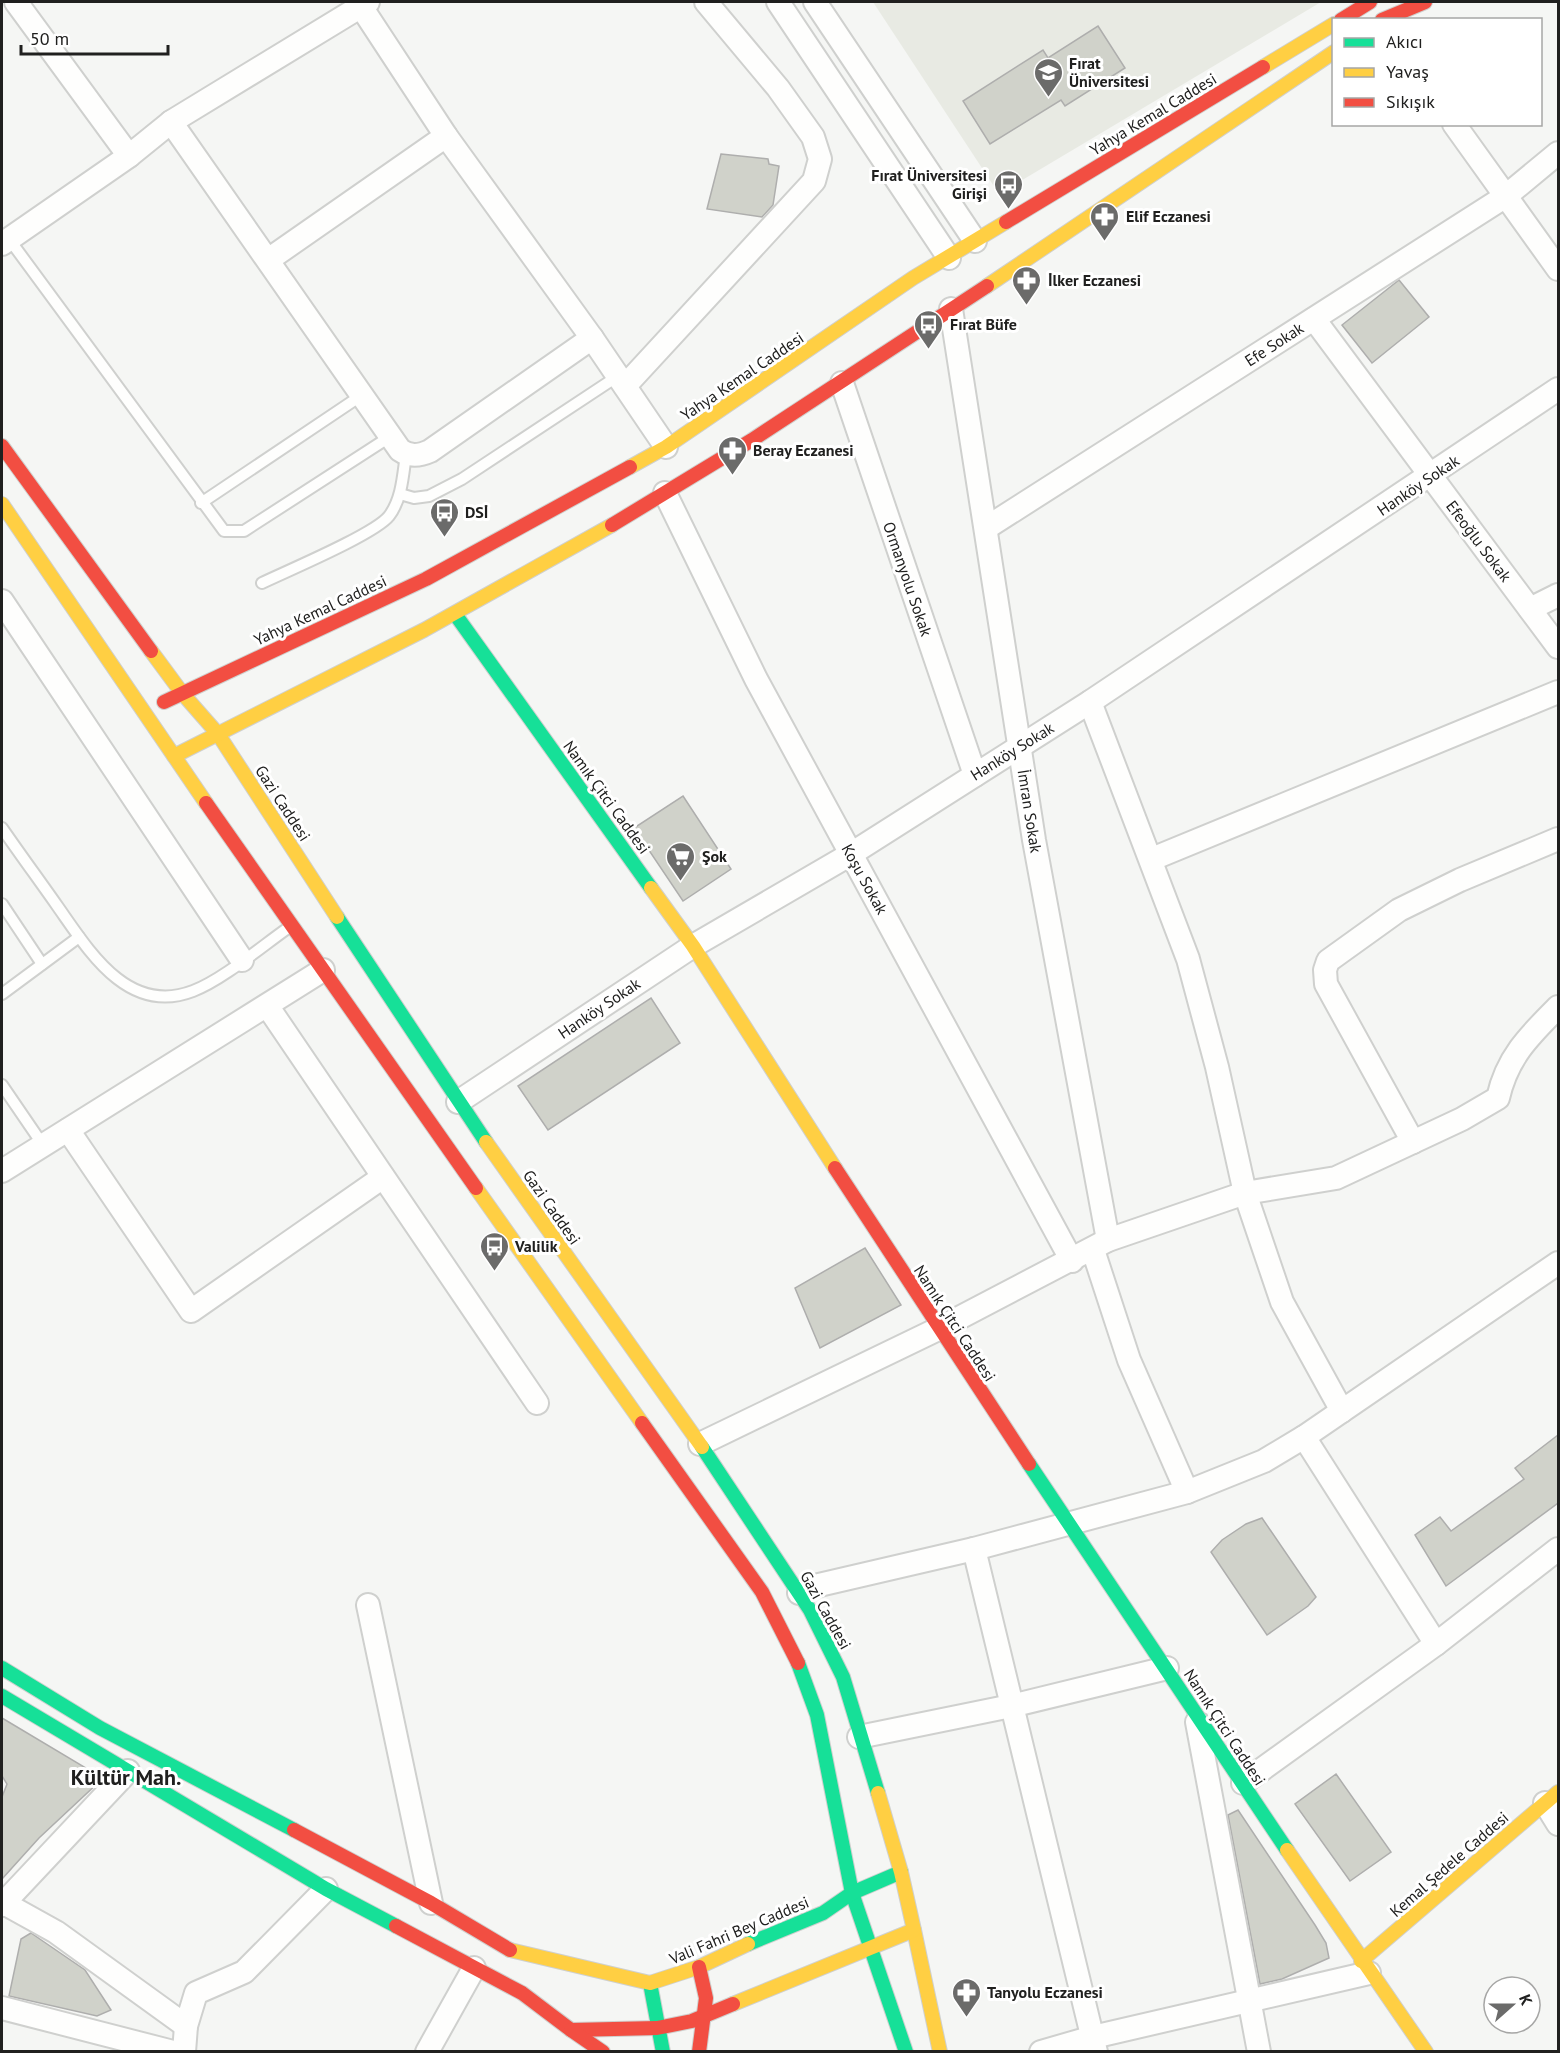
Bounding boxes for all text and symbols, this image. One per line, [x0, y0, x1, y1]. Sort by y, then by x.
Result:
scale bar [21, 18, 168, 56]
legend [1332, 18, 1542, 126]
text: 50 m [30, 27, 69, 50]
text: Akıcı [1386, 30, 1423, 53]
place label: Fırat Üniversitesi [1069, 53, 1149, 91]
school or university icon: Fırat Üniversitesi [1032, 56, 1064, 98]
text: Yavaş [1386, 60, 1429, 83]
street label: Yahya Kemal Caddesi [1086, 68, 1220, 160]
text: Sıkışık [1386, 90, 1435, 113]
place label: Fırat Üniversitesi Girişi [871, 165, 987, 203]
bus stop icon: Fırat Üniversitesi Girişi [992, 168, 1024, 210]
pharmacy icon: Elif Eczanesi [1089, 200, 1121, 242]
place label: Elif Eczanesi [1126, 206, 1211, 226]
pharmacy icon: İlker Eczanesi [1011, 264, 1043, 306]
place label: İlker Eczanesi [1048, 270, 1141, 290]
bus stop icon: Fırat Büfe [913, 308, 945, 350]
place label: Fırat Büfe [950, 314, 1017, 334]
street label: Efe Sokak [1241, 317, 1308, 370]
street label: Yahya Kemal Caddesi [677, 327, 807, 425]
pharmacy icon: Beray Eczanesi [716, 434, 748, 476]
place label: Beray Eczanesi [753, 440, 854, 460]
street label: Hanköy Sokak [1373, 450, 1463, 520]
bus stop icon: DSİ [428, 496, 460, 538]
street label: Efeoğlu Sokak [1442, 496, 1516, 586]
place label: DSİ [465, 502, 488, 522]
street label: Ormanyolu Sokak [879, 519, 937, 639]
street label: Yahya Kemal Caddesi [250, 570, 390, 650]
street label: Hanköy Sokak [967, 717, 1058, 785]
street label: Namık Çitci Caddesi [559, 736, 655, 858]
street label: Gazi Caddesi [251, 761, 315, 845]
street label: İmran Sokak [1014, 768, 1047, 855]
supermarket icon: Şok [665, 840, 697, 882]
street label: Koşu Sokak [837, 840, 893, 918]
place label: Şok [702, 846, 727, 866]
street label: Hanköy Sokak [554, 973, 644, 1043]
street label: Gazi Caddesi [519, 1166, 585, 1248]
bus stop icon: Valilik [478, 1230, 510, 1272]
place label: Valilik [514, 1236, 558, 1256]
street label: Namık Çitci Caddesi [910, 1261, 1000, 1385]
street label: Gazi Caddesi [796, 1567, 856, 1653]
street label: Namık Çitci Caddesi [1180, 1665, 1270, 1789]
district label: Kültür Mah. [71, 1763, 181, 1791]
street label: Kemal Şedele Caddesi [1386, 1807, 1512, 1921]
street label: Vali Fahri Bey Caddesi [665, 1892, 812, 1969]
north arrow [1482, 1975, 1542, 2035]
pharmacy icon: Tanyolu Eczanesi [950, 1976, 982, 2018]
place label: Tanyolu Eczanesi [987, 1982, 1103, 2002]
text: K [1515, 1991, 1537, 2008]

